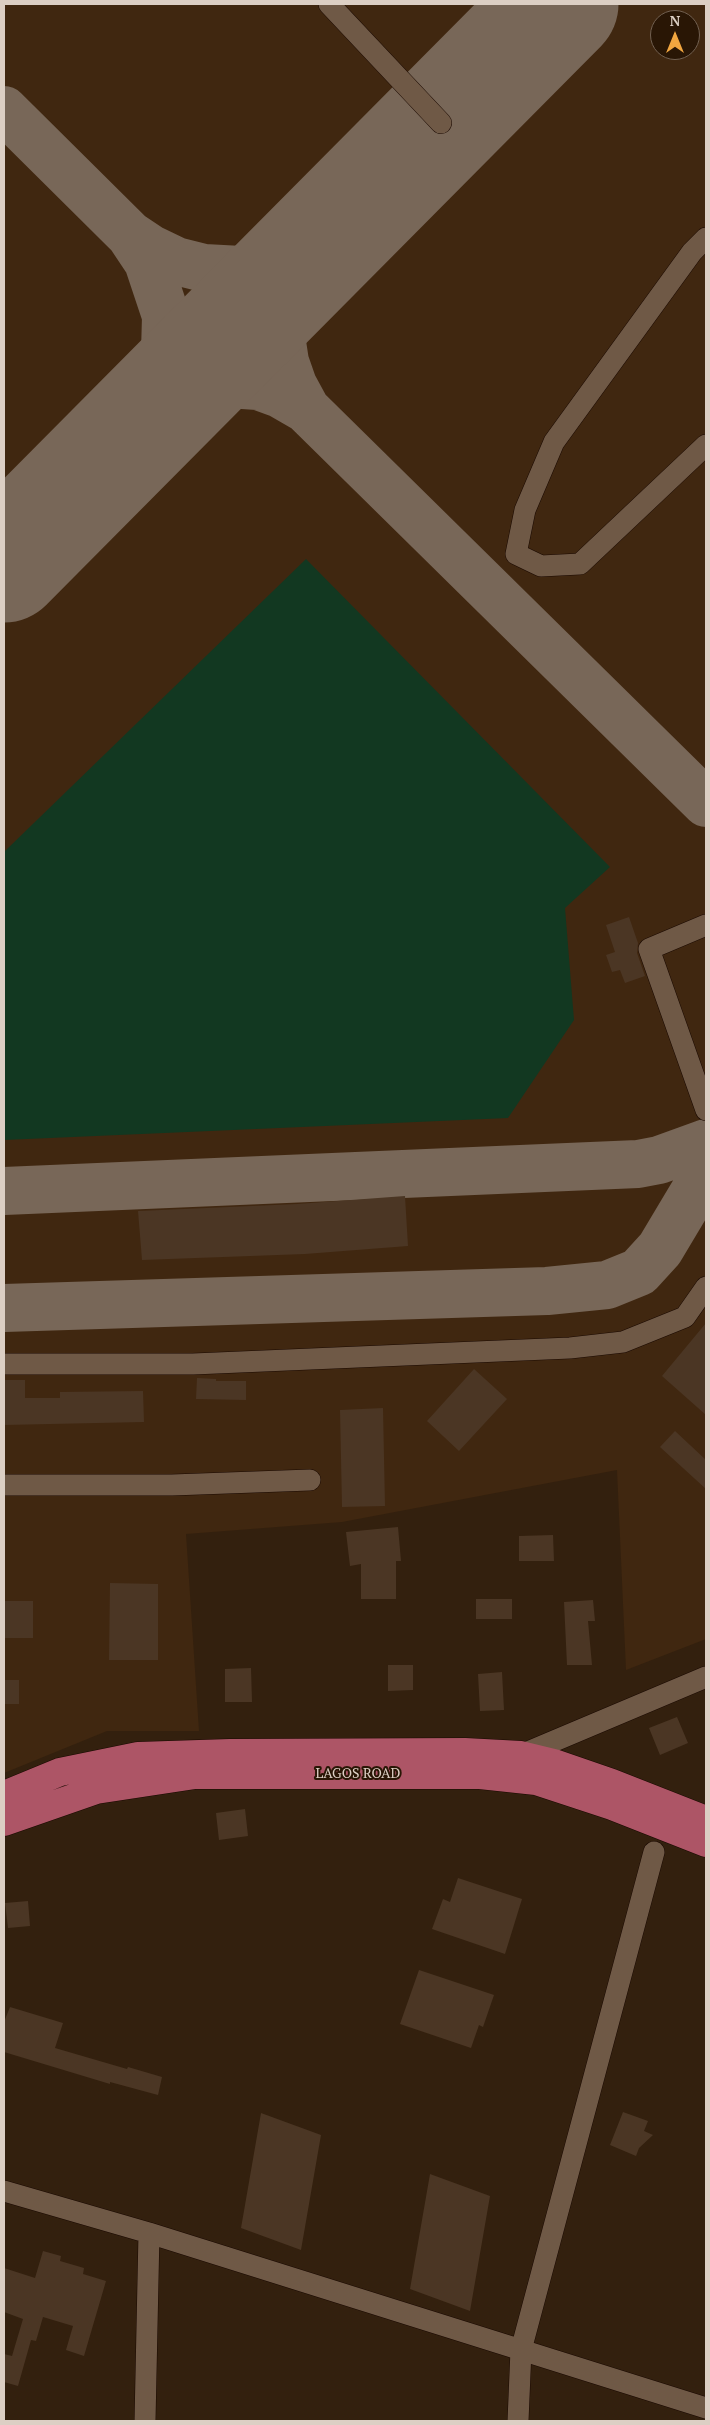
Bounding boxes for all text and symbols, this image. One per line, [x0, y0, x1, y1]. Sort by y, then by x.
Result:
north arrow [650, 10, 700, 60]
text: N [670, 11, 680, 30]
street label: LAGOS ROAD [316, 1766, 400, 1782]

